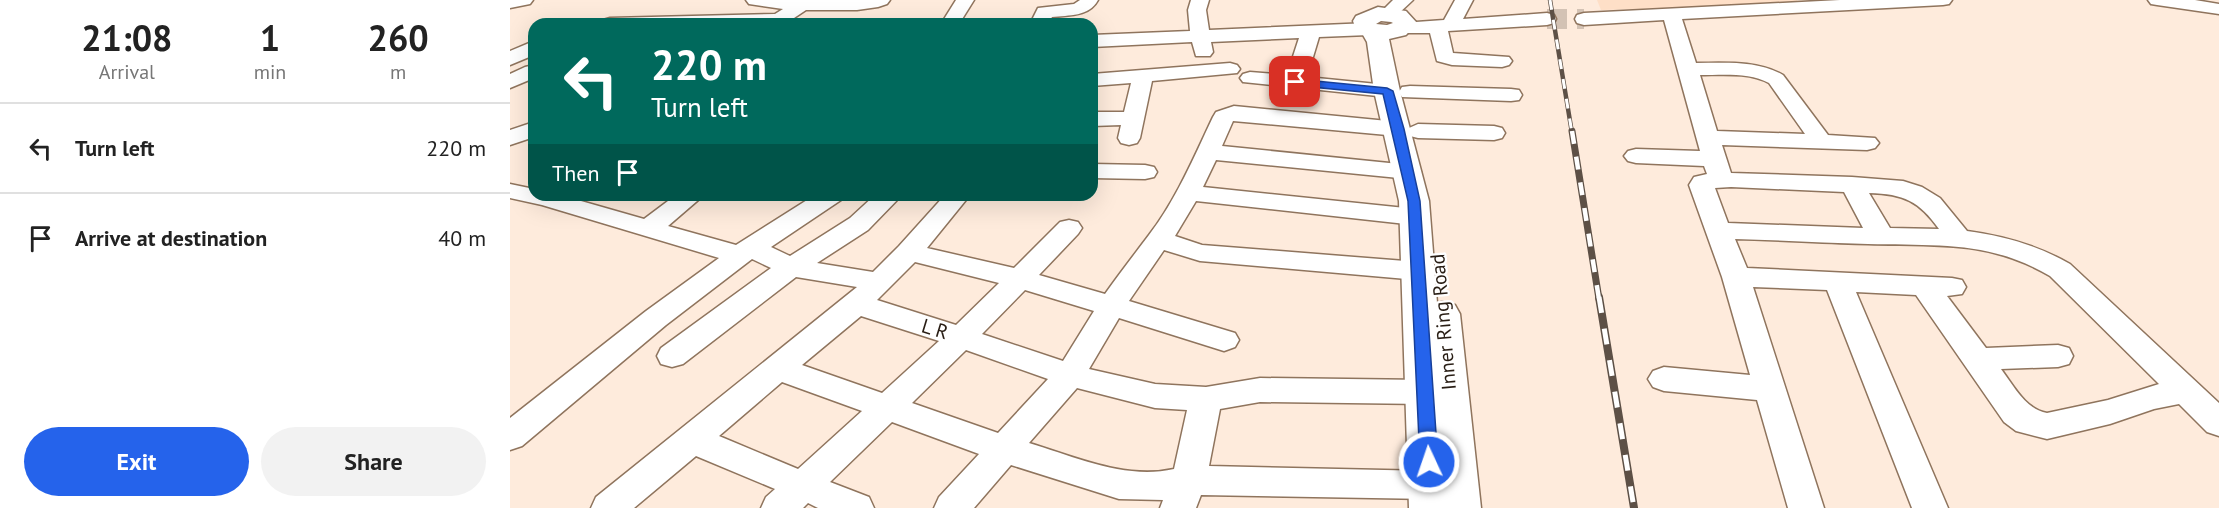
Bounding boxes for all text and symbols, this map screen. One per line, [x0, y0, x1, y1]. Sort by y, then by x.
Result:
text: 21:08 [81, 14, 173, 61]
text: 1 [260, 14, 280, 61]
text: 260 [368, 14, 429, 61]
text: 220 m [651, 37, 767, 92]
icon: left [552, 42, 630, 120]
pin [1269, 56, 1320, 107]
text: Arrival [99, 59, 155, 85]
text: min [254, 59, 286, 85]
text: m [390, 59, 406, 85]
icon: arrive [1278, 65, 1311, 98]
text: Turn left [651, 90, 748, 124]
icon: left [24, 132, 57, 165]
text: Turn left [75, 134, 155, 162]
text: 220 m [426, 134, 486, 162]
icon: arrive [611, 156, 644, 189]
text: Then [552, 159, 599, 187]
icon: arrive [24, 222, 57, 255]
text: Arrive at destination [75, 224, 267, 252]
text: 40 m [438, 224, 486, 252]
street label: Inner Ring Road [1424, 253, 1462, 391]
street label: L R [918, 313, 952, 345]
button: Exit [24, 427, 249, 496]
button: Share [261, 427, 486, 496]
position arrow [1397, 430, 1461, 494]

